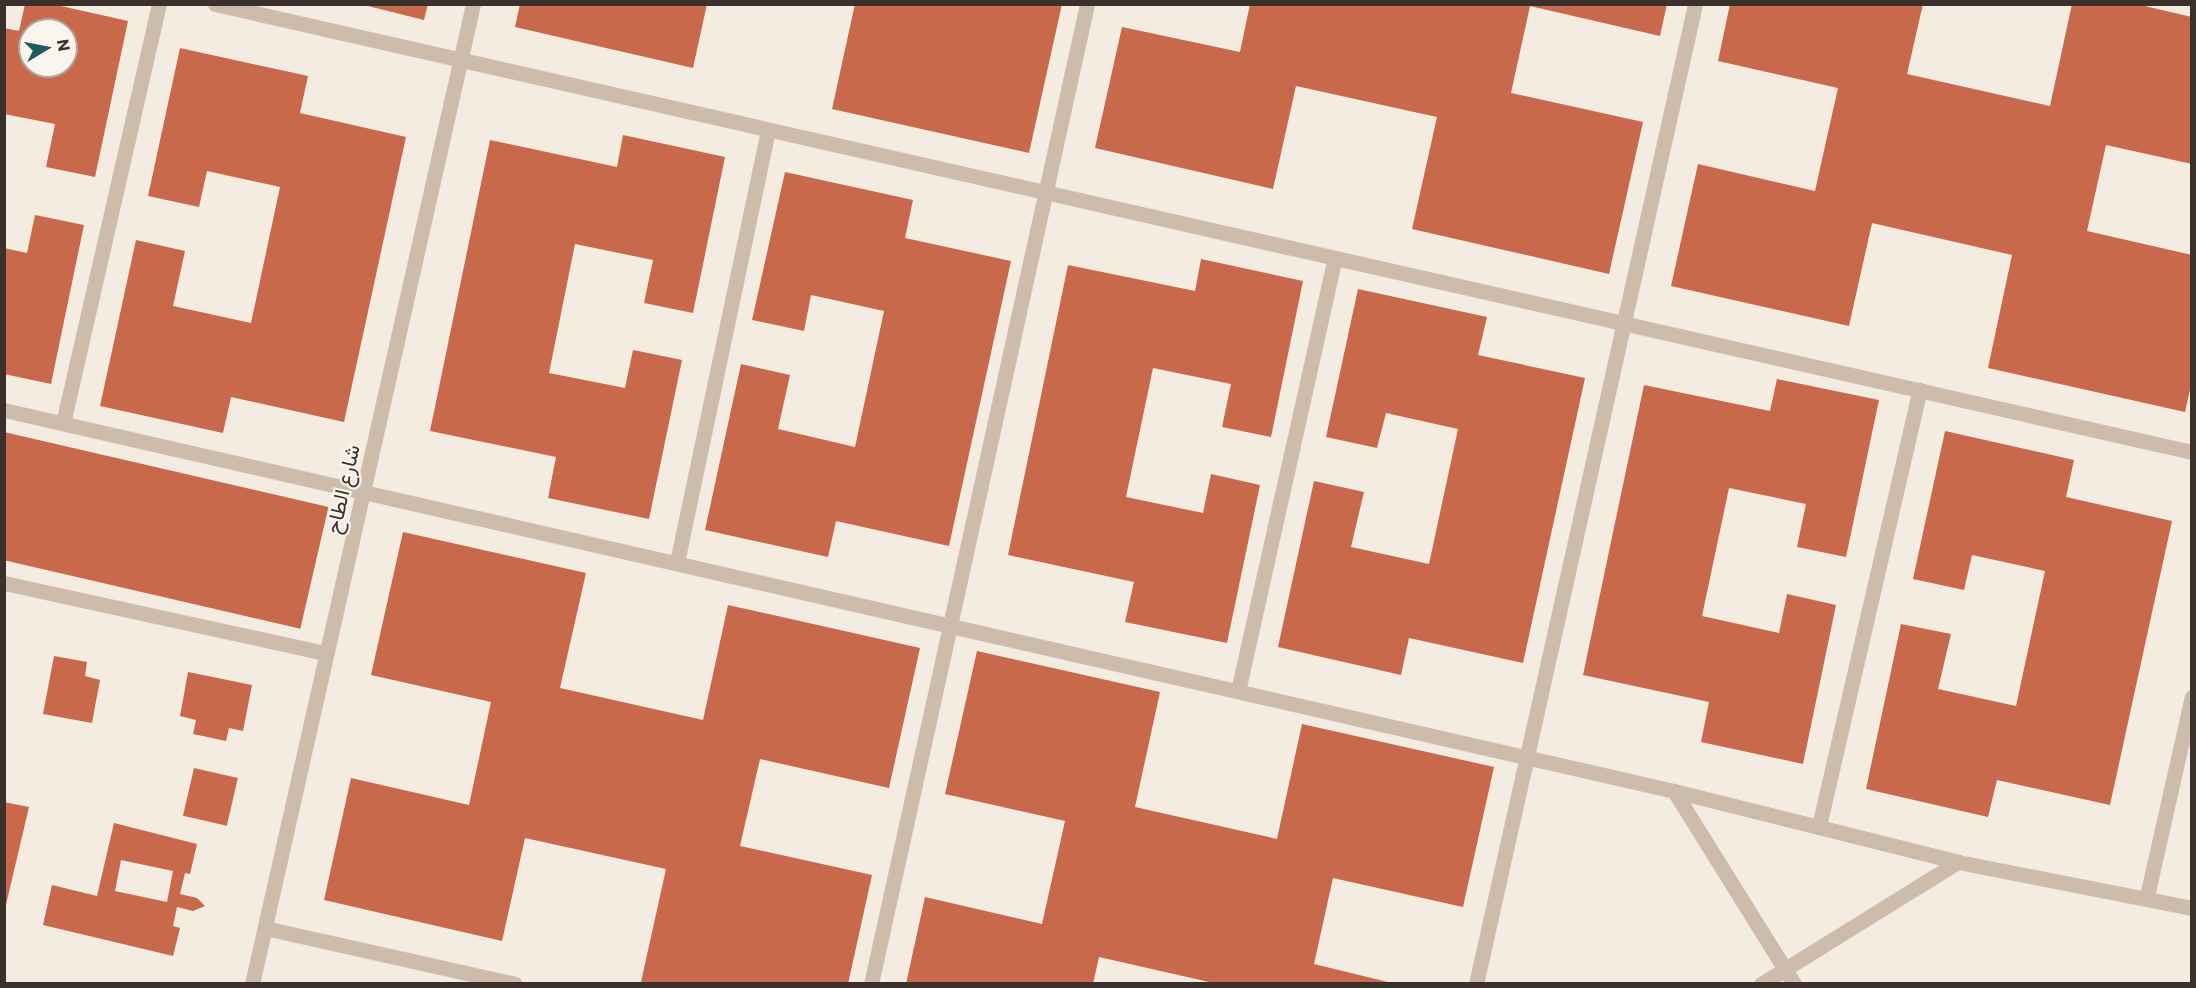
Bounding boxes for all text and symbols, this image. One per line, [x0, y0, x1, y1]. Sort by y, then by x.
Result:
north arrow [18, 18, 78, 78]
text: N [54, 38, 75, 53]
street label: شارع الطاح [319, 442, 365, 536]

